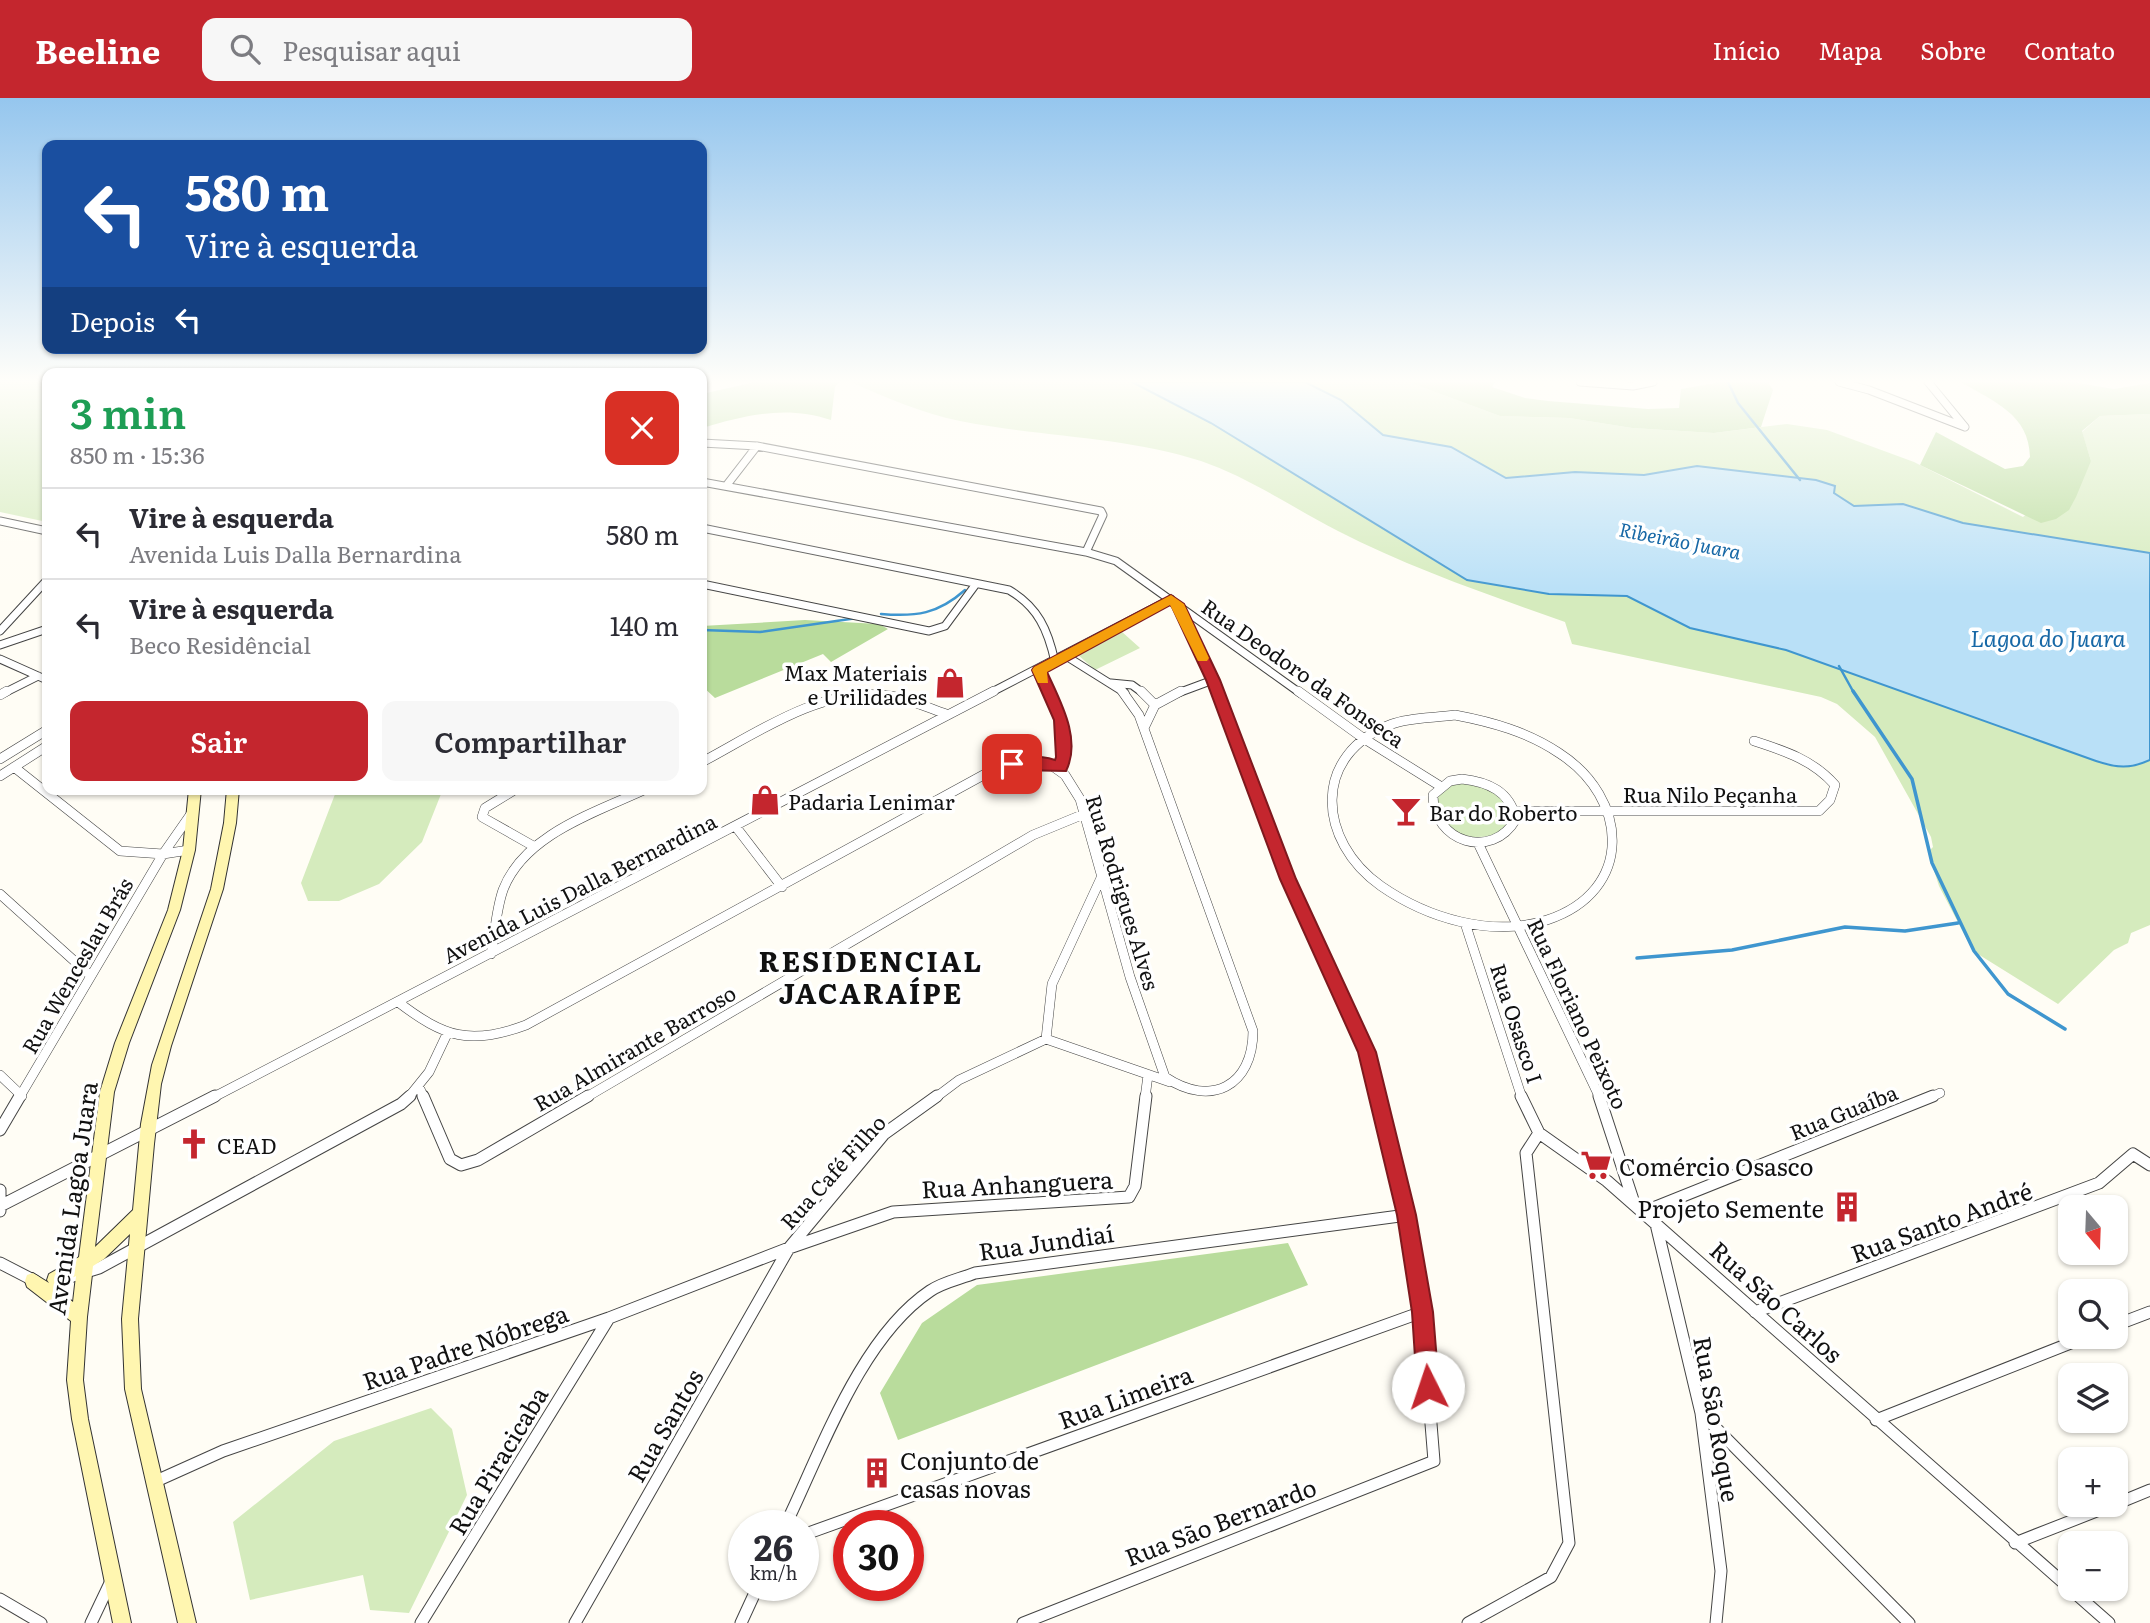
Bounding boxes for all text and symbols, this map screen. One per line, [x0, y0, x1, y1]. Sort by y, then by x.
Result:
search box [202, 18, 692, 81]
text: Beeline [35, 25, 160, 74]
icon: search [226, 30, 264, 68]
text: Pesquisar aqui [282, 30, 461, 69]
text: Início [1713, 32, 1780, 67]
text: Mapa [1818, 32, 1882, 67]
text: Sobre [1920, 32, 1986, 67]
text: Contato [2024, 32, 2115, 67]
text: 580 m [185, 153, 329, 226]
icon: left [70, 168, 161, 259]
text: Vire à esquerda [185, 220, 418, 268]
text: Depois [70, 301, 155, 340]
icon: left [169, 301, 207, 339]
text: 3 min [70, 380, 186, 442]
button: close [605, 391, 679, 465]
text: 850 m · 15:36 [70, 437, 205, 471]
text: Vire à esquerda [129, 497, 334, 536]
text: 580 m [606, 514, 679, 553]
water label: Ribeirão Juara [1617, 514, 1743, 566]
icon: left [70, 515, 108, 553]
text: Avenida Luis Dalla Bernardina [129, 536, 462, 570]
text: Vire à esquerda [129, 588, 334, 627]
street label: Rua Deodoro da Fonseca [1196, 590, 1412, 754]
text: 140 m [610, 605, 679, 644]
icon: left [70, 606, 108, 644]
water label: Lagoa do Juara [1970, 620, 2126, 654]
text: Beco Residêncial [129, 627, 311, 661]
place label: Max Materiais e Urilidades [784, 656, 927, 711]
shop icon: Max Materiais e Urilidades [933, 666, 967, 700]
button: Sair [70, 701, 368, 781]
button: Compartilhar [382, 701, 679, 781]
pin [982, 734, 1042, 794]
icon: arrive [993, 745, 1031, 783]
street label: Rua Nilo Peçanha [1623, 778, 1798, 809]
shop icon: Padaria Lenimar [748, 783, 782, 817]
place label: Padaria Lenimar [788, 785, 955, 816]
street label: Rua Rodrigues Alves [1080, 791, 1168, 993]
bar icon: Bar do Roberto [1389, 794, 1423, 828]
place label: Bar do Roberto [1429, 796, 1578, 827]
street label: Avenida Luis Dalla Bernardina [437, 804, 722, 970]
street label: Rua Wenceslau Brás [13, 871, 139, 1059]
street label: Rua Floriano Peixoto [1521, 912, 1637, 1114]
district label: RESIDENCIAL JACARAÍPE [759, 939, 983, 1013]
street label: Rua Osasco I [1484, 959, 1552, 1087]
street label: Rua Almirante Barroso [527, 976, 741, 1118]
street label: Rua Guaíba [1784, 1075, 1902, 1147]
street label: Avenida Lagoa Juara [37, 1079, 105, 1317]
street label: Rua Café Filho [772, 1107, 892, 1235]
church icon: CEAD [177, 1127, 211, 1161]
place label: CEAD [217, 1129, 277, 1160]
supermarket icon: Comércio Osasco [1579, 1148, 1613, 1182]
place label: Comércio Osasco [1619, 1148, 1813, 1183]
street label: Rua Anhanguera [920, 1160, 1114, 1205]
street label: Rua Santo André [1845, 1172, 2037, 1270]
place label: Projeto Semente [1637, 1190, 1824, 1225]
building icon: Projeto Semente [1830, 1190, 1864, 1224]
north arrow [2058, 1195, 2128, 1265]
map controls [2058, 1195, 2128, 1601]
street label: Rua Jundiaí [976, 1214, 1116, 1268]
street label: Rua São Carlos [1703, 1232, 1851, 1370]
button: search [2058, 1279, 2128, 1349]
street label: Rua Padre Nóbrega [357, 1294, 573, 1398]
street label: Rua São Roque [1686, 1333, 1750, 1505]
position arrow [1391, 1350, 1465, 1424]
street label: Rua Limeira [1053, 1356, 1197, 1436]
street label: Rua Santos [617, 1362, 711, 1488]
button: layers [2058, 1363, 2128, 1433]
street label: Rua Piracicaba [439, 1379, 555, 1541]
place label: Conjunto de casas novas [900, 1442, 1039, 1505]
button: + [2058, 1447, 2128, 1517]
building icon: Conjunto de casas novas [860, 1456, 894, 1490]
street label: Rua São Bernardo [1119, 1468, 1321, 1574]
speed limit sign: 30 [833, 1510, 924, 1601]
text: 26 [754, 1520, 793, 1572]
button: − [2058, 1531, 2128, 1601]
text: km/h [750, 1559, 797, 1586]

